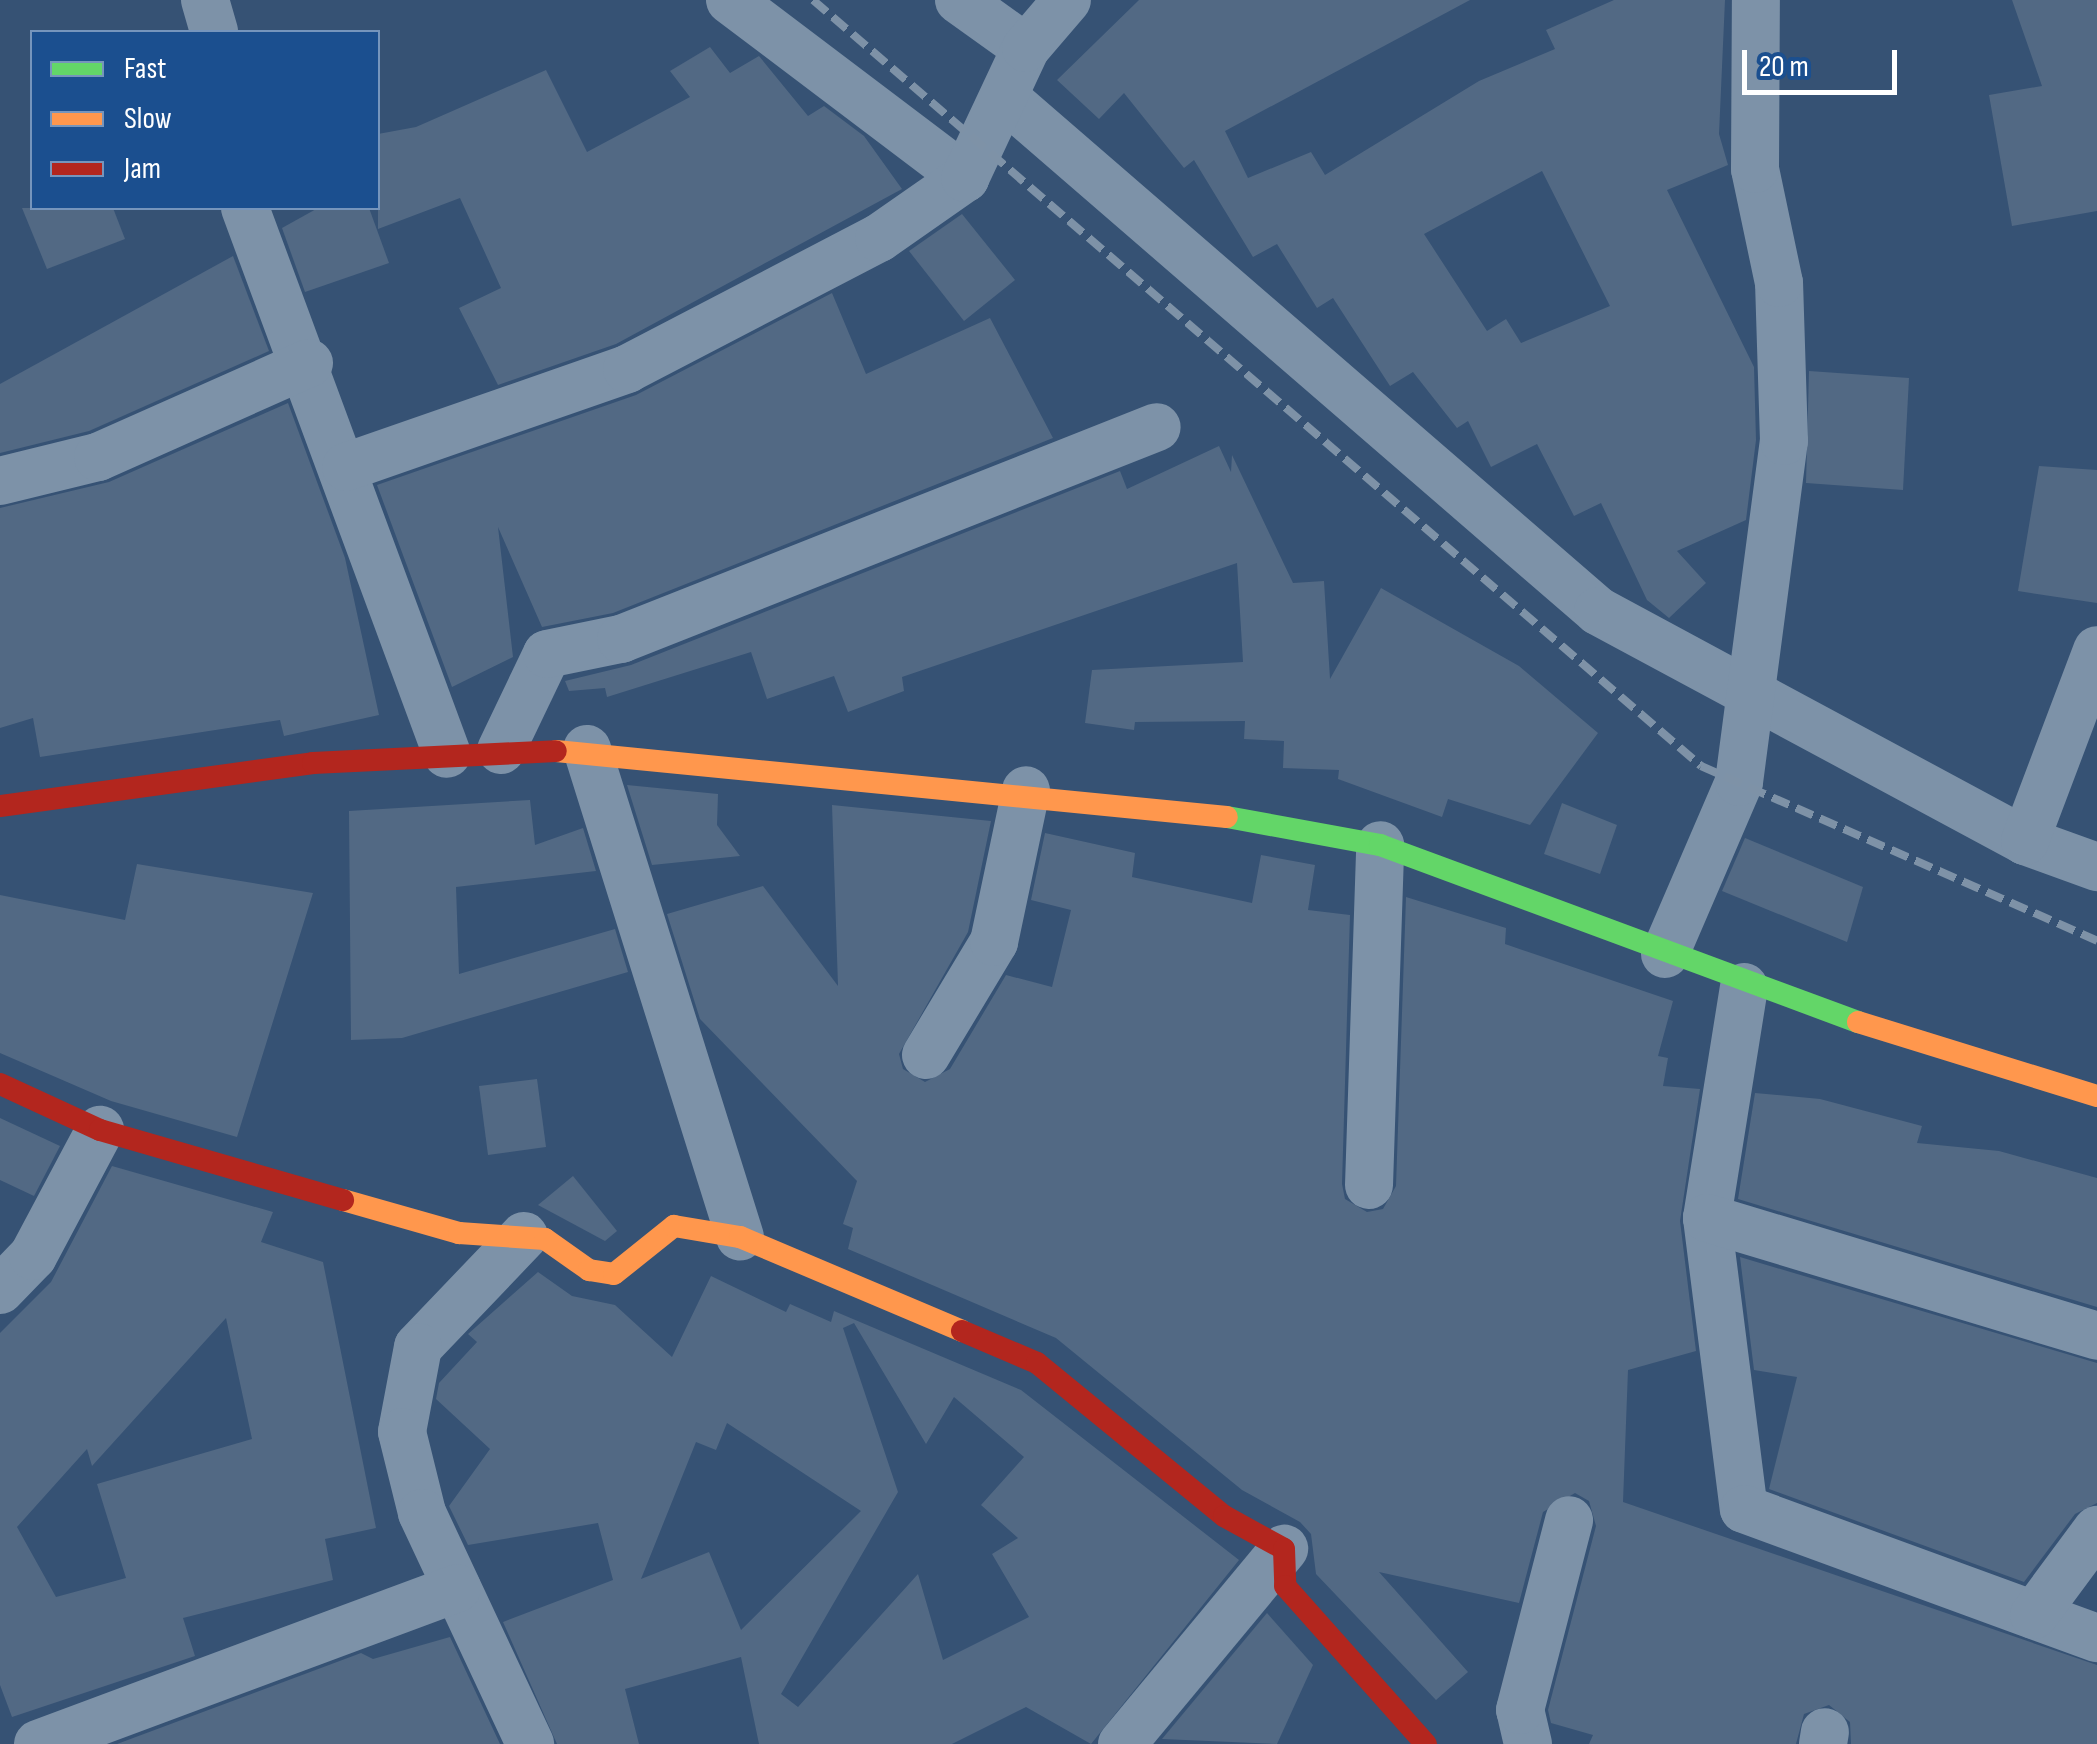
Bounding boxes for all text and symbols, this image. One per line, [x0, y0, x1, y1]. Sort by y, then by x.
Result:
legend [30, 30, 380, 210]
scale bar [1747, 30, 1902, 92]
text: 20 m [1759, 49, 1809, 85]
text: Fast [124, 51, 166, 87]
text: Slow [124, 101, 172, 137]
text: Jam [124, 151, 161, 187]

